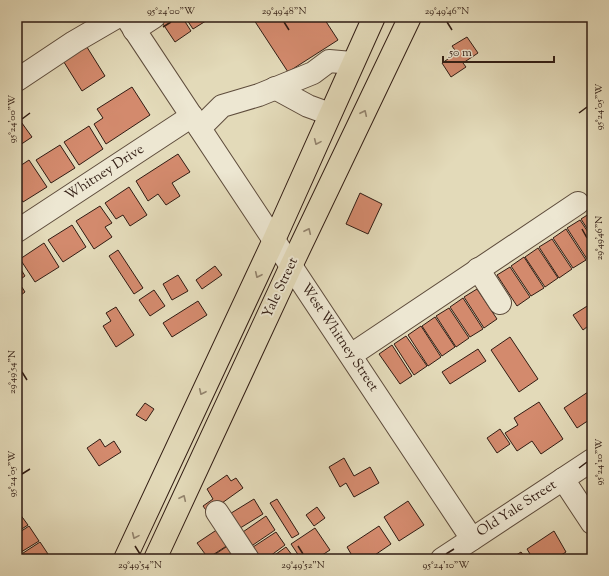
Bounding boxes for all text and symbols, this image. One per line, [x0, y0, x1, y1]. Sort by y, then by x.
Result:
text: 95°24'00"W [147, 4, 195, 19]
text: 29°49'48"N [262, 4, 306, 19]
text: 29°49'46"N [425, 4, 469, 19]
scale bar [443, 38, 554, 64]
text: 50 m [448, 44, 472, 62]
text: 95°24'05"W [592, 84, 607, 130]
text: 95°24'00"W [5, 95, 20, 143]
one-way arrow [359, 110, 367, 118]
one-way arrow [314, 138, 322, 145]
street label: Whitney Drive [62, 140, 148, 206]
text: 29°49'46"N [592, 216, 607, 260]
one-way arrow [303, 227, 311, 235]
street label: Yale Street [258, 254, 304, 322]
one-way arrow [255, 270, 263, 278]
street label: West Whitney Street [295, 280, 383, 396]
text: 29°49'54"N [5, 350, 20, 394]
one-way arrow [199, 388, 207, 396]
text: 95°24'10"W [592, 439, 607, 485]
text: 95°24'05"W [5, 451, 20, 497]
street label: Old Yale Street [473, 476, 561, 542]
one-way arrow [178, 495, 186, 503]
one-way arrow [132, 532, 140, 539]
text: 29°49'54"N [118, 558, 162, 573]
text: 29°49'52"N [281, 558, 325, 573]
text: 95°24'10"W [423, 558, 469, 573]

